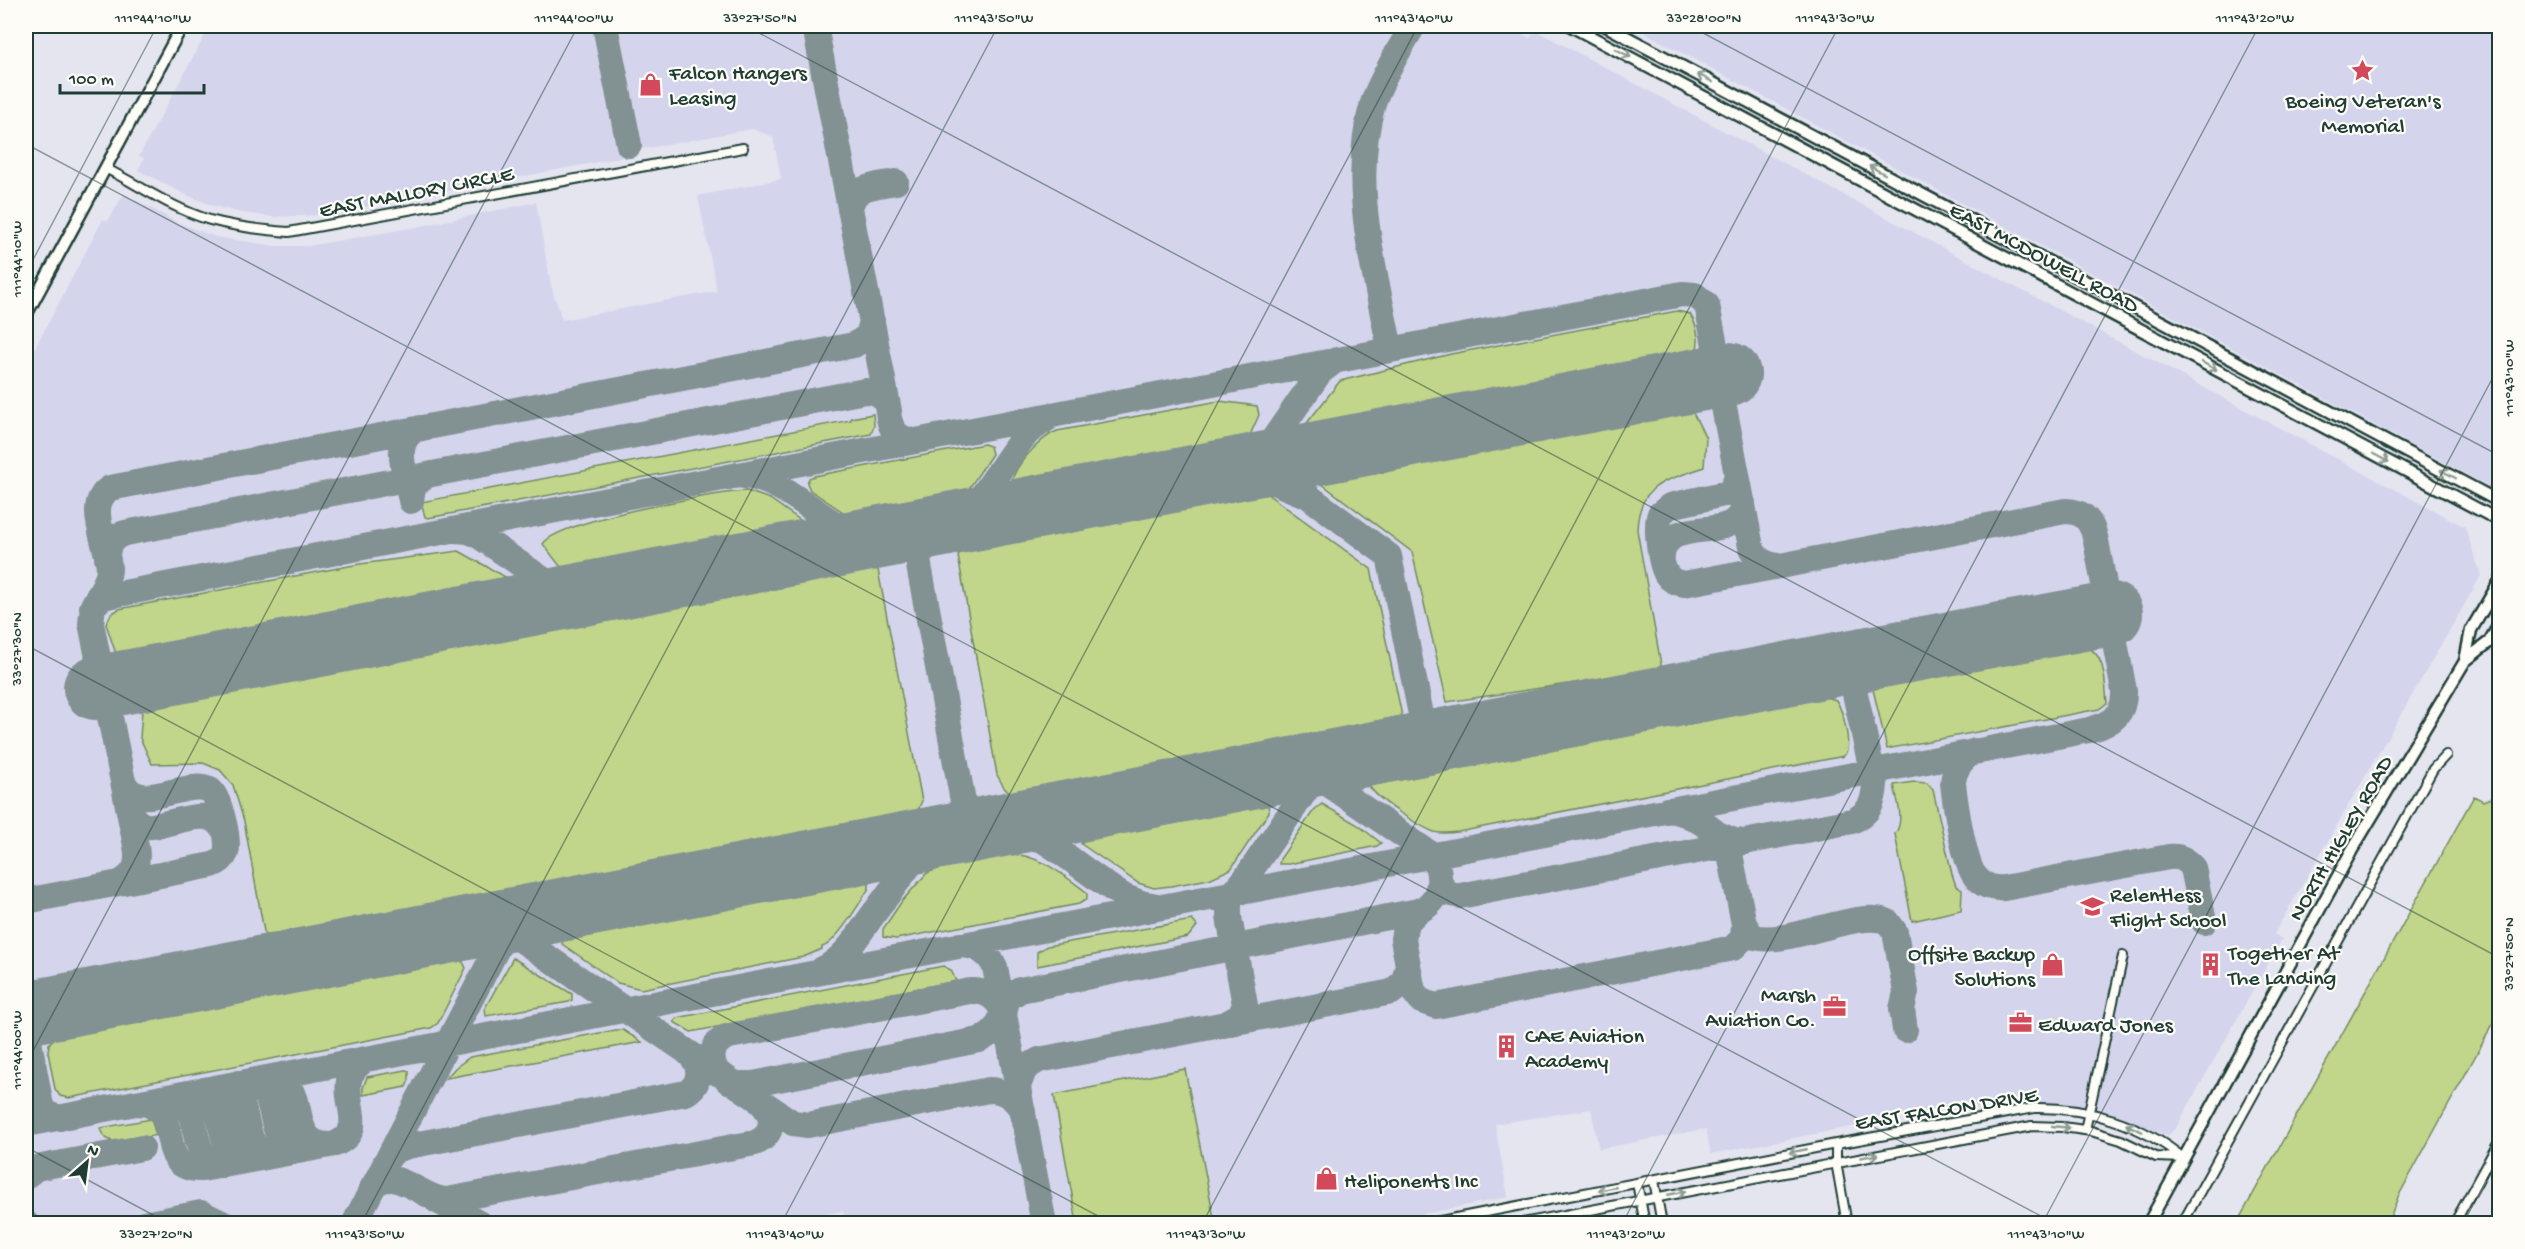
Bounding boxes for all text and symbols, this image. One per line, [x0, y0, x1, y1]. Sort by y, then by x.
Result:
text: 111°44'10"W [114, 10, 191, 28]
text: 111°44'00"W [534, 10, 614, 28]
text: 33°27'50"N [722, 10, 797, 28]
text: 111°43'50"W [954, 10, 1034, 28]
text: 111°43'40"W [1374, 10, 1453, 28]
text: 33°28'00"N [1666, 10, 1742, 28]
text: 111°43'30"W [1795, 10, 1875, 28]
text: 111°43'20"W [2215, 10, 2294, 28]
one-way arrow [1614, 47, 1631, 59]
scale bar [60, 57, 204, 95]
place icon: Boeing Veteran's Memorial [2350, 57, 2376, 83]
place label: Falcon Hangers Leasing [668, 62, 808, 113]
text: 100 m [68, 70, 114, 91]
shop icon: Falcon Hangers Leasing [638, 71, 664, 97]
one-way arrow [1696, 72, 1714, 83]
place label: Boeing Veteran's Memorial [2284, 90, 2441, 141]
street label: EAST MALLORY CIRCLE [317, 162, 517, 226]
one-way arrow [1868, 163, 1886, 175]
street label: EAST MCDOWELL ROAD [1944, 198, 2143, 321]
text: 111°44'10"W [9, 221, 27, 298]
text: 111°43'10"W [2501, 339, 2519, 418]
one-way arrow [2199, 361, 2217, 372]
one-way arrow [2371, 453, 2389, 464]
one-way arrow [2440, 468, 2457, 480]
text: 33°27'30"N [9, 612, 27, 687]
street label: NORTH HIGLEY ROAD [2285, 751, 2401, 926]
place label: Relentless Flight School [2109, 884, 2227, 935]
school or university icon: Relentless Flight School [2079, 893, 2105, 919]
text: 33°27'50"N [2501, 917, 2519, 992]
place label: Together At The Landing [2226, 942, 2341, 993]
place label: Offsite Backup Solutions [1908, 943, 2036, 994]
building icon: Together At The Landing [2197, 951, 2223, 977]
shop icon: Offsite Backup Solutions [2040, 952, 2066, 978]
place label: Marsh Aviation Co. [1705, 984, 1816, 1035]
office icon: Marsh Aviation Co. [1821, 993, 1847, 1019]
text: 111°44'00"W [9, 1010, 27, 1090]
office icon: Edward Jones [2007, 1010, 2033, 1036]
place label: Edward Jones [2038, 1014, 2174, 1040]
place label: CAE Aviation Academy [1525, 1025, 1645, 1076]
building icon: CAE Aviation Academy [1494, 1034, 1520, 1060]
street label: EAST FALCON DRIVE [1853, 1083, 2041, 1138]
one-way arrow [2125, 1121, 2143, 1133]
one-way arrow [2051, 1122, 2071, 1133]
north arrow [57, 1132, 117, 1192]
text: N [83, 1141, 102, 1163]
one-way arrow [1789, 1146, 1808, 1158]
one-way arrow [1859, 1150, 1878, 1161]
shop icon: Heliponents Inc [1313, 1166, 1339, 1192]
place label: Heliponents Inc [1344, 1170, 1479, 1196]
one-way arrow [1598, 1184, 1617, 1195]
one-way arrow [1667, 1187, 1687, 1198]
text: 33°27'20"N [118, 1226, 193, 1244]
text: 111°43'50"W [325, 1226, 405, 1244]
text: 111°43'40"W [745, 1226, 824, 1244]
text: 111°43'30"W [1166, 1226, 1246, 1244]
text: 111°43'20"W [1586, 1226, 1665, 1244]
text: 111°43'10"W [2006, 1226, 2085, 1244]

